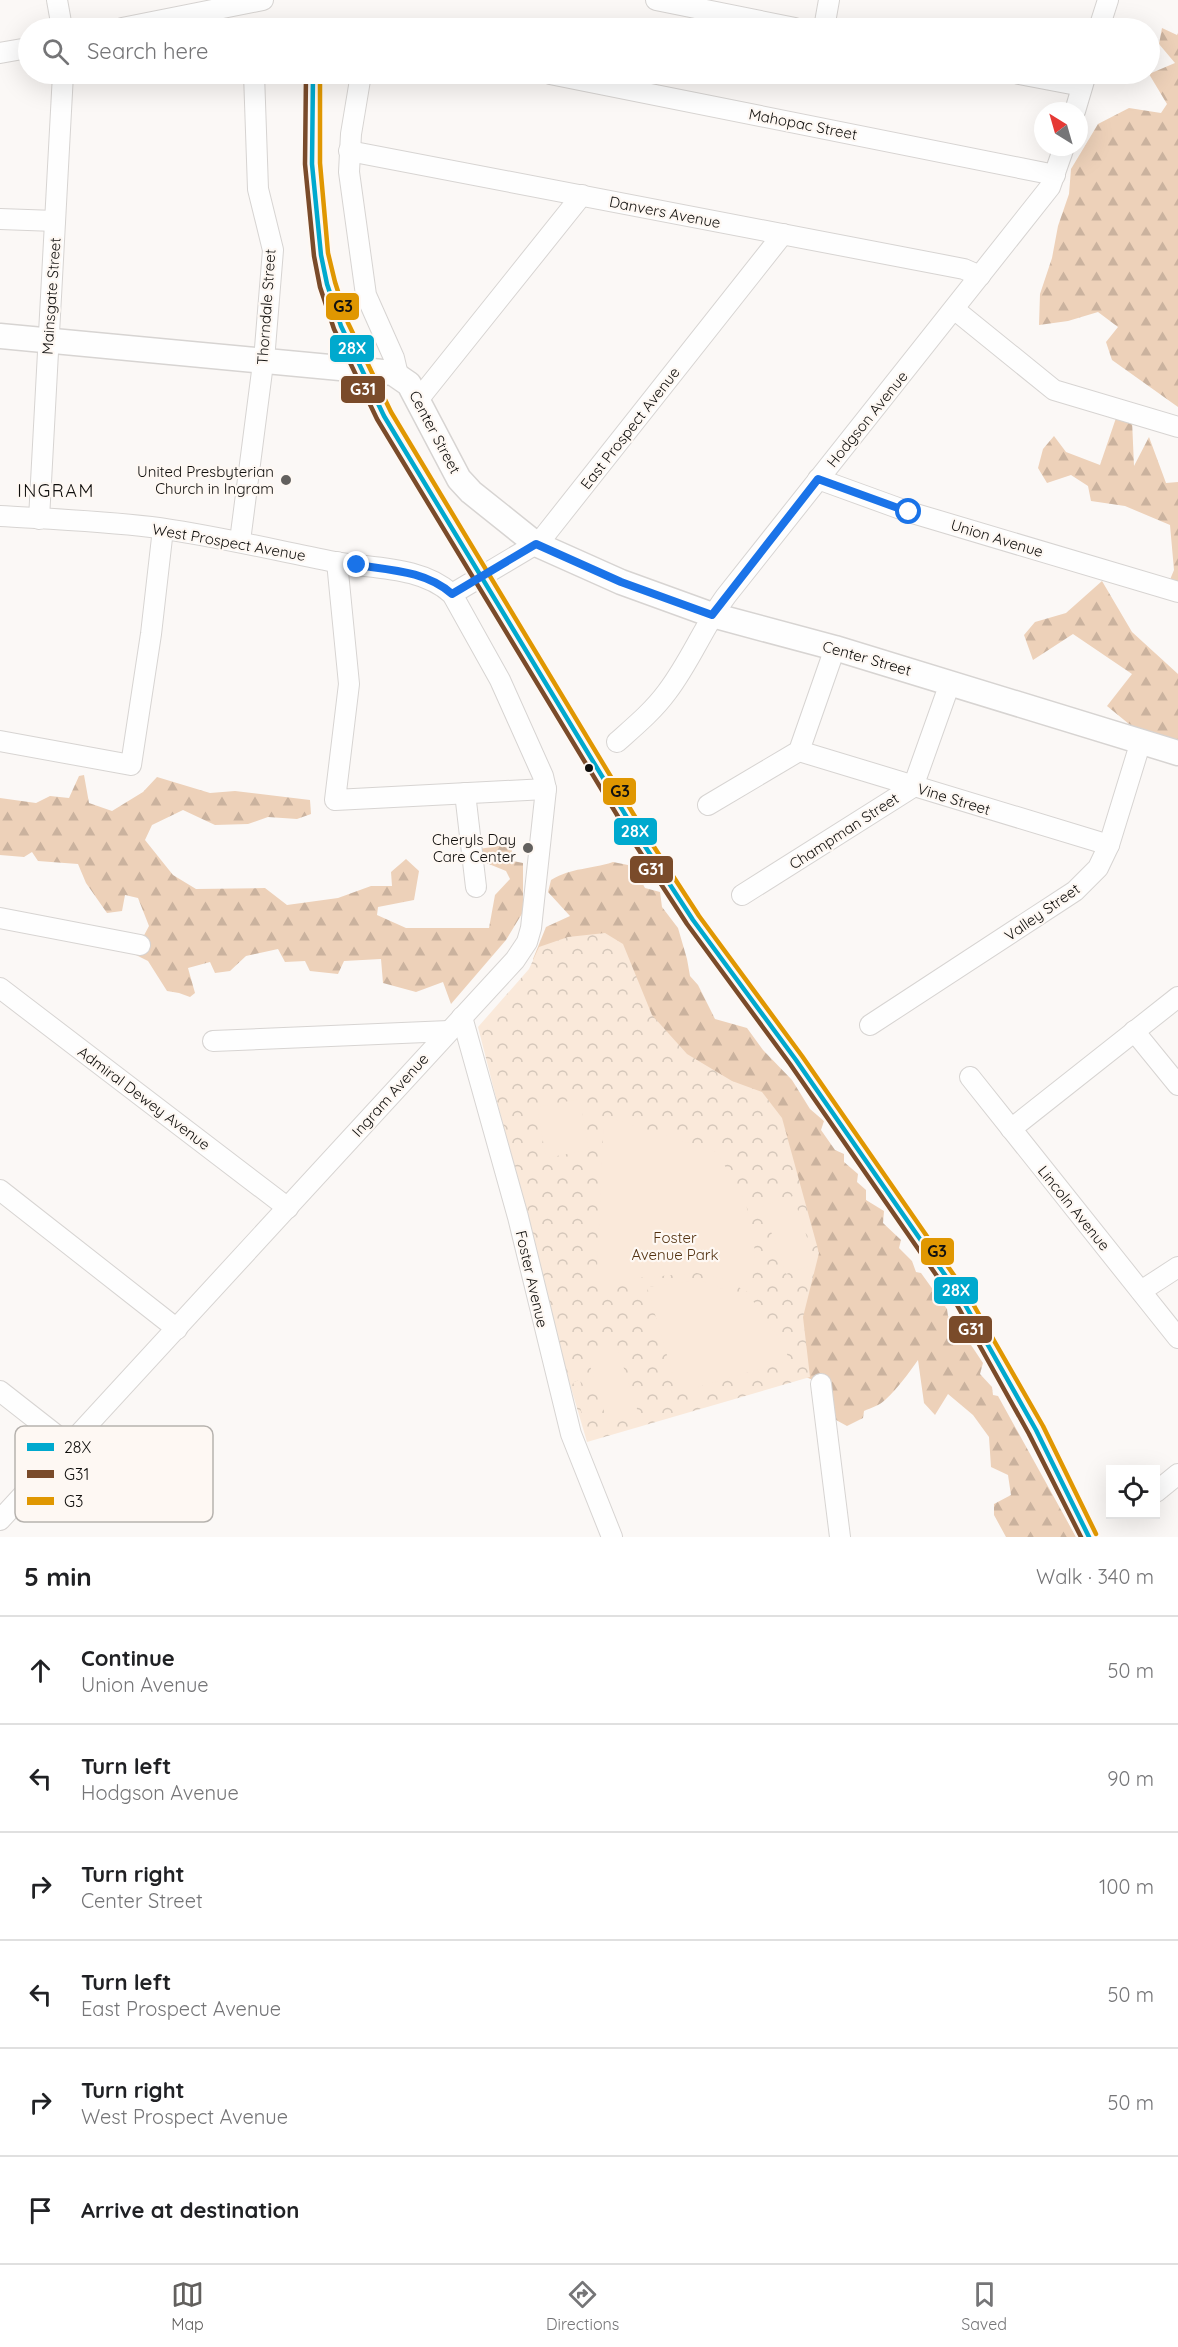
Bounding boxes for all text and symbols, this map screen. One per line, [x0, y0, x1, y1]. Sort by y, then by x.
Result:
search box [18, 18, 1160, 84]
icon: search [39, 35, 72, 68]
text: Search here [87, 37, 208, 65]
north arrow [1034, 102, 1088, 156]
street label: Mahopac Street [747, 104, 859, 144]
street label: Danvers Avenue [608, 192, 722, 232]
street label: Mainsgate Street [37, 237, 65, 355]
street label: Thorndale Street [252, 248, 280, 366]
line badge: G3 [325, 292, 360, 321]
text: G3 [333, 296, 353, 316]
line badge: 28X [329, 334, 375, 363]
text: 28X [338, 338, 366, 358]
street label: East Prospect Avenue [576, 363, 684, 493]
street label: Hodgson Avenue [822, 367, 912, 471]
line badge: G31 [340, 375, 386, 404]
text: G31 [350, 379, 376, 399]
street label: Center Street [405, 387, 465, 477]
place label: United Presbyterian Church in Ingram [137, 462, 274, 498]
marker: United Presbyterian Church in Ingram [279, 473, 293, 487]
district label: INGRAM [17, 479, 95, 502]
route start [895, 498, 921, 524]
street label: Union Avenue [948, 515, 1046, 561]
street label: West Prospect Avenue [151, 519, 307, 565]
route end [343, 551, 369, 577]
street label: Center Street [821, 636, 913, 680]
unlabelled marker [583, 762, 595, 774]
line badge: G3 [602, 777, 637, 806]
street label: Vine Street [915, 779, 993, 819]
text: G3 [610, 781, 630, 801]
street label: Champman Street [786, 789, 902, 873]
line badge: 28X [613, 817, 658, 846]
text: 28X [621, 821, 649, 841]
place label: Cheryls Day Care Center [432, 830, 516, 866]
marker: Cheryls Day Care Center [521, 841, 535, 855]
line badge: G31 [629, 855, 674, 884]
text: G31 [638, 859, 664, 879]
street label: Valley Street [1001, 879, 1083, 945]
street label: Admiral Dewey Avenue [74, 1042, 214, 1154]
street label: Ingram Avenue [348, 1049, 432, 1141]
street label: Lincoln Avenue [1034, 1162, 1114, 1254]
park label: Foster Avenue Park [631, 1228, 719, 1264]
street label: Foster Avenue [512, 1229, 552, 1329]
line badge: G3 [920, 1237, 955, 1266]
text: G3 [927, 1241, 947, 1261]
line badge: 28X [933, 1276, 979, 1305]
text: 28X [942, 1280, 970, 1300]
line badge: G31 [948, 1315, 993, 1344]
text: G31 [958, 1319, 984, 1339]
legend [15, 1426, 213, 1522]
text: 28X [64, 1437, 92, 1457]
text: G31 [64, 1464, 89, 1484]
map controls [1106, 1465, 1160, 1519]
button: locate [1106, 1465, 1160, 1519]
text: G3 [64, 1491, 84, 1511]
text: 5 min [24, 1560, 92, 1593]
text: Walk · 340 m [1036, 1564, 1154, 1589]
text: Continue [81, 1644, 175, 1672]
icon: ahead [24, 1654, 57, 1687]
text: 50 m [1108, 1658, 1154, 1683]
text: Union Avenue [81, 1672, 209, 1697]
text: Turn left [81, 1752, 171, 1780]
icon: left [24, 1762, 57, 1795]
text: 90 m [1107, 1766, 1154, 1791]
text: Hodgson Avenue [81, 1780, 239, 1805]
text: Turn right [81, 1860, 185, 1888]
icon: right [24, 1870, 57, 1903]
text: 100 m [1099, 1874, 1154, 1899]
text: Center Street [81, 1888, 203, 1913]
text: Turn left [81, 1968, 171, 1996]
icon: left [24, 1978, 57, 2011]
text: 50 m [1108, 1982, 1154, 2007]
text: East Prospect Avenue [81, 1996, 281, 2021]
text: Turn right [81, 2076, 185, 2104]
icon: right [24, 2086, 57, 2119]
text: 50 m [1108, 2090, 1154, 2115]
text: West Prospect Avenue [81, 2104, 288, 2129]
icon: arrive [24, 2194, 57, 2227]
text: Arrive at destination [81, 2196, 299, 2224]
tab: Map [171, 2278, 204, 2334]
tab: Directions [546, 2278, 619, 2334]
tab: Saved [961, 2278, 1007, 2334]

